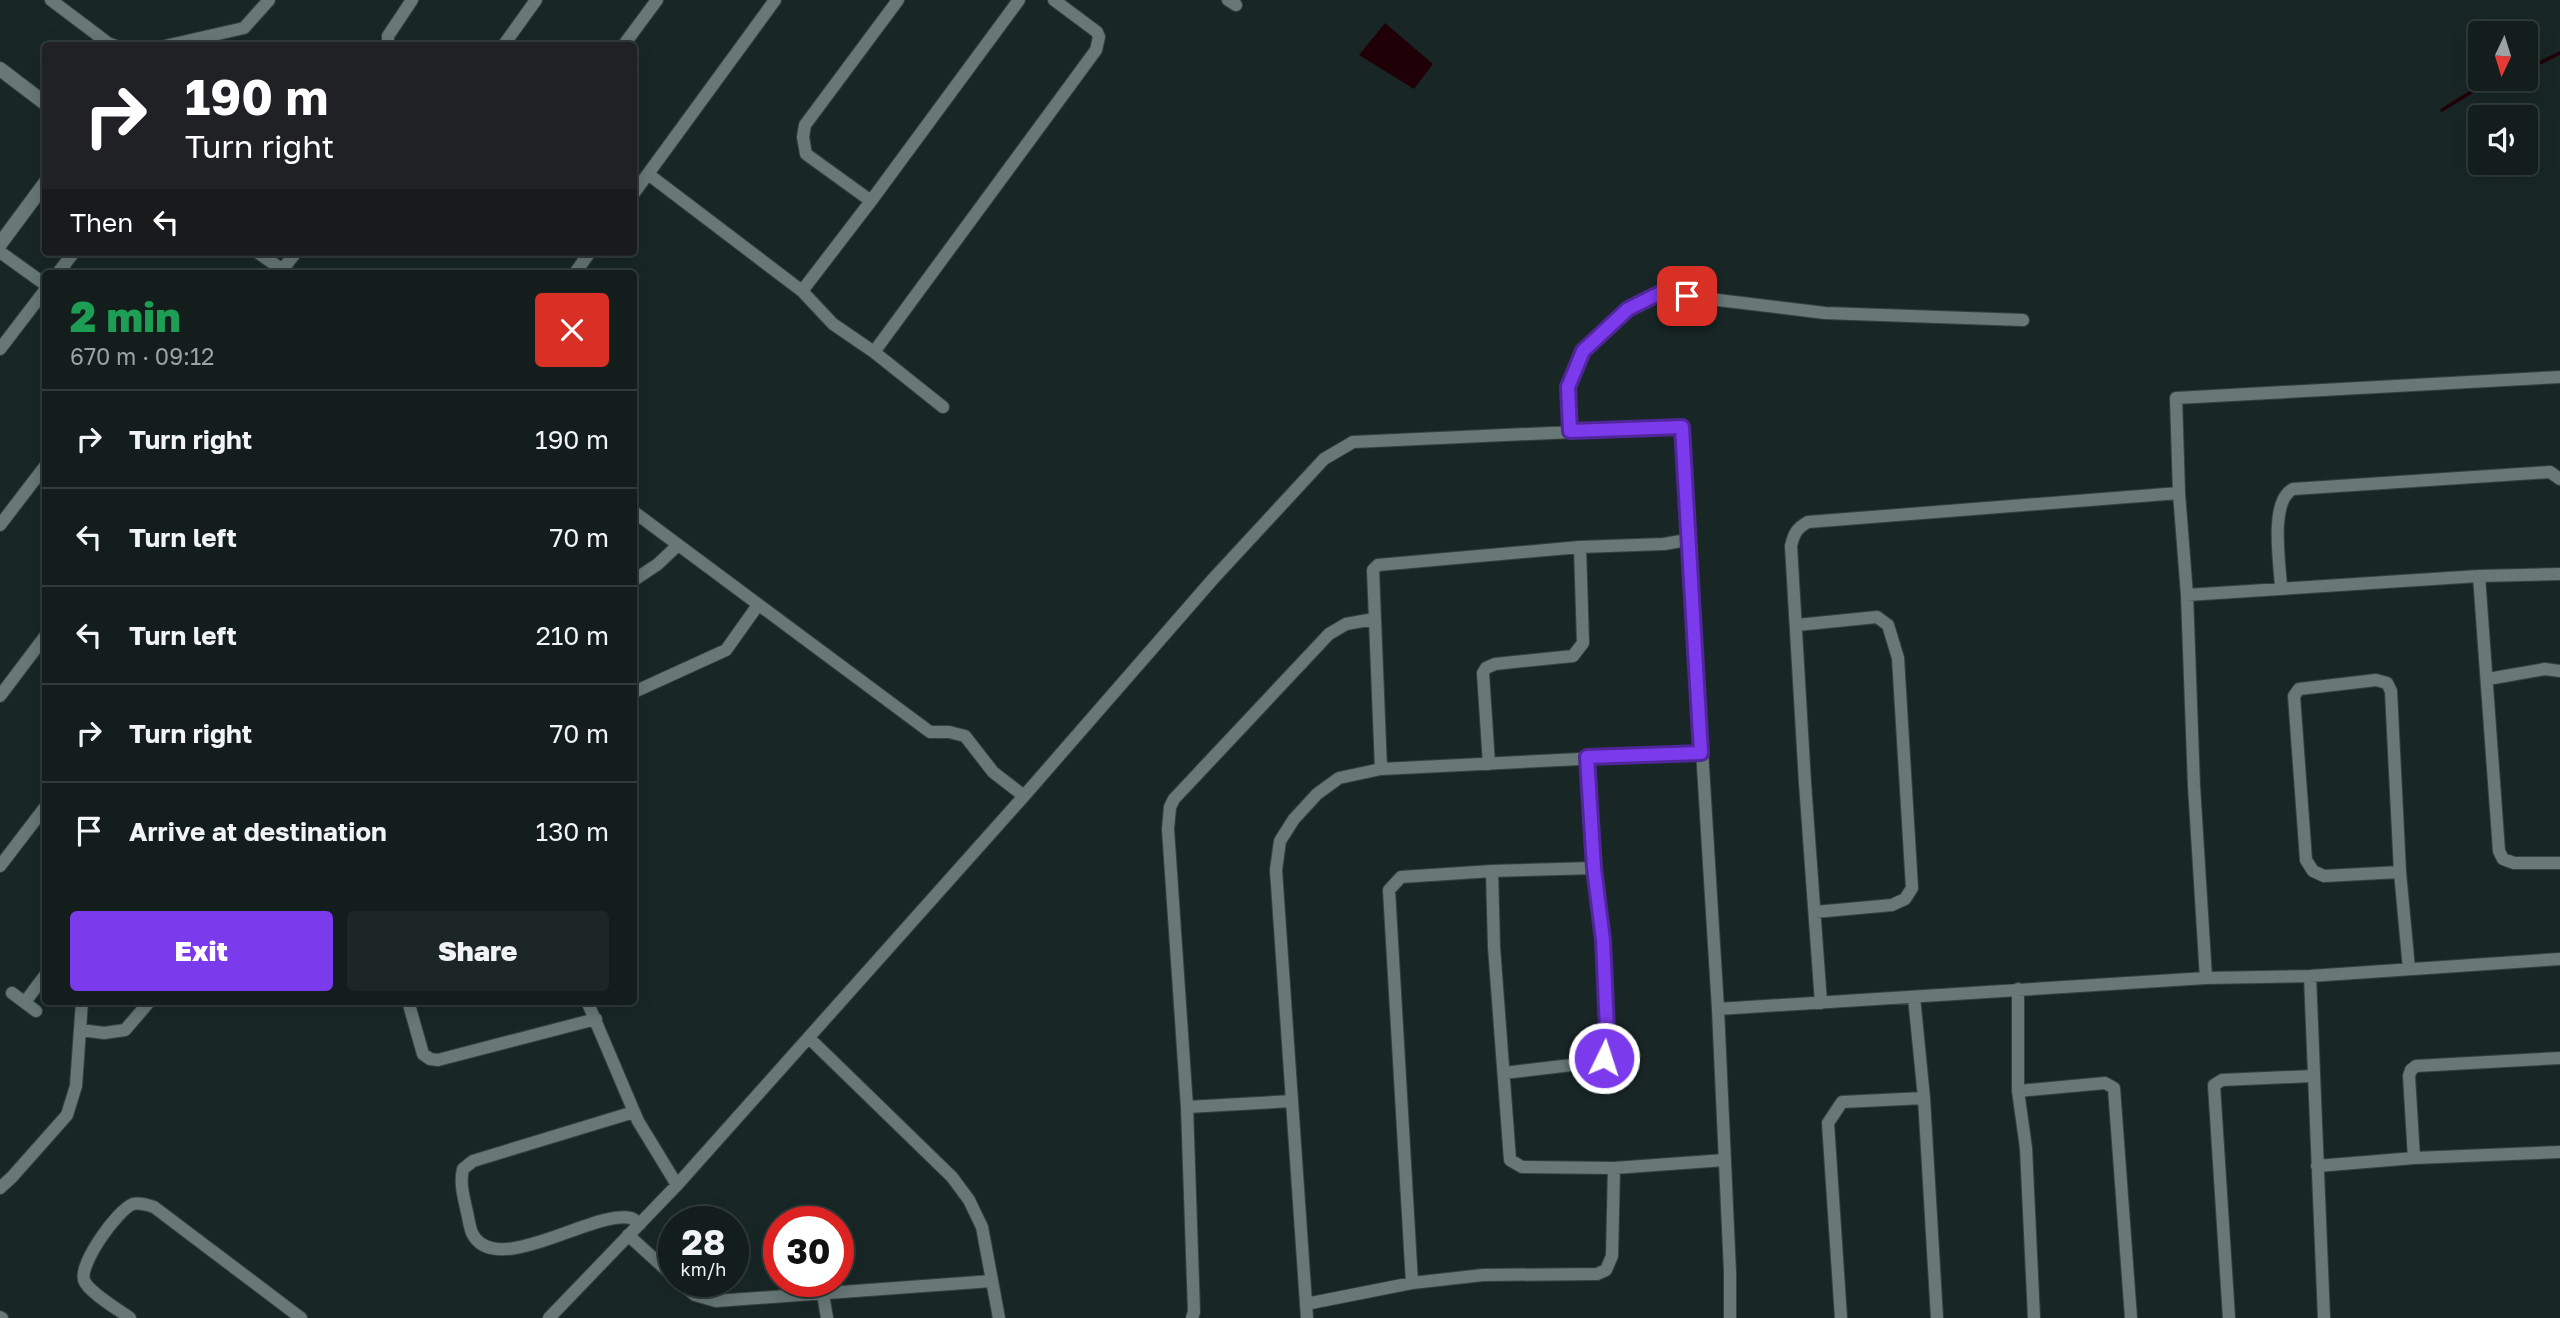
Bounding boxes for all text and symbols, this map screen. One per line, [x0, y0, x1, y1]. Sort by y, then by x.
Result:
north arrow [2468, 21, 2538, 91]
map controls [2468, 21, 2538, 175]
text: 190 m [185, 67, 328, 126]
icon: right [70, 70, 161, 161]
button: sound [2468, 105, 2538, 175]
text: Turn right [185, 127, 334, 165]
icon: left [147, 203, 185, 241]
text: Then [70, 207, 133, 238]
pin [1657, 266, 1717, 326]
icon: arrive [1668, 277, 1706, 315]
text: 2 min [70, 291, 181, 341]
button: close [535, 293, 609, 367]
text: 670 m · 09:12 [70, 342, 214, 370]
icon: right [70, 420, 108, 458]
text: Turn right [129, 424, 252, 455]
text: 190 m [535, 424, 609, 455]
icon: left [70, 518, 108, 556]
text: Turn left [129, 522, 237, 553]
text: 70 m [550, 522, 609, 553]
icon: left [70, 616, 108, 654]
text: Turn left [129, 620, 237, 651]
text: 210 m [536, 620, 609, 651]
icon: right [70, 714, 108, 752]
text: Turn right [129, 718, 252, 749]
text: 70 m [550, 718, 609, 749]
icon: arrive [70, 812, 108, 850]
text: Arrive at destination [129, 816, 387, 847]
text: 130 m [536, 816, 609, 847]
button: Exit [70, 911, 333, 991]
button: Share [347, 911, 609, 991]
position arrow [1567, 1021, 1641, 1095]
speed limit sign: 30 [763, 1206, 854, 1297]
text: 28 [682, 1221, 725, 1263]
text: km/h [681, 1258, 726, 1280]

